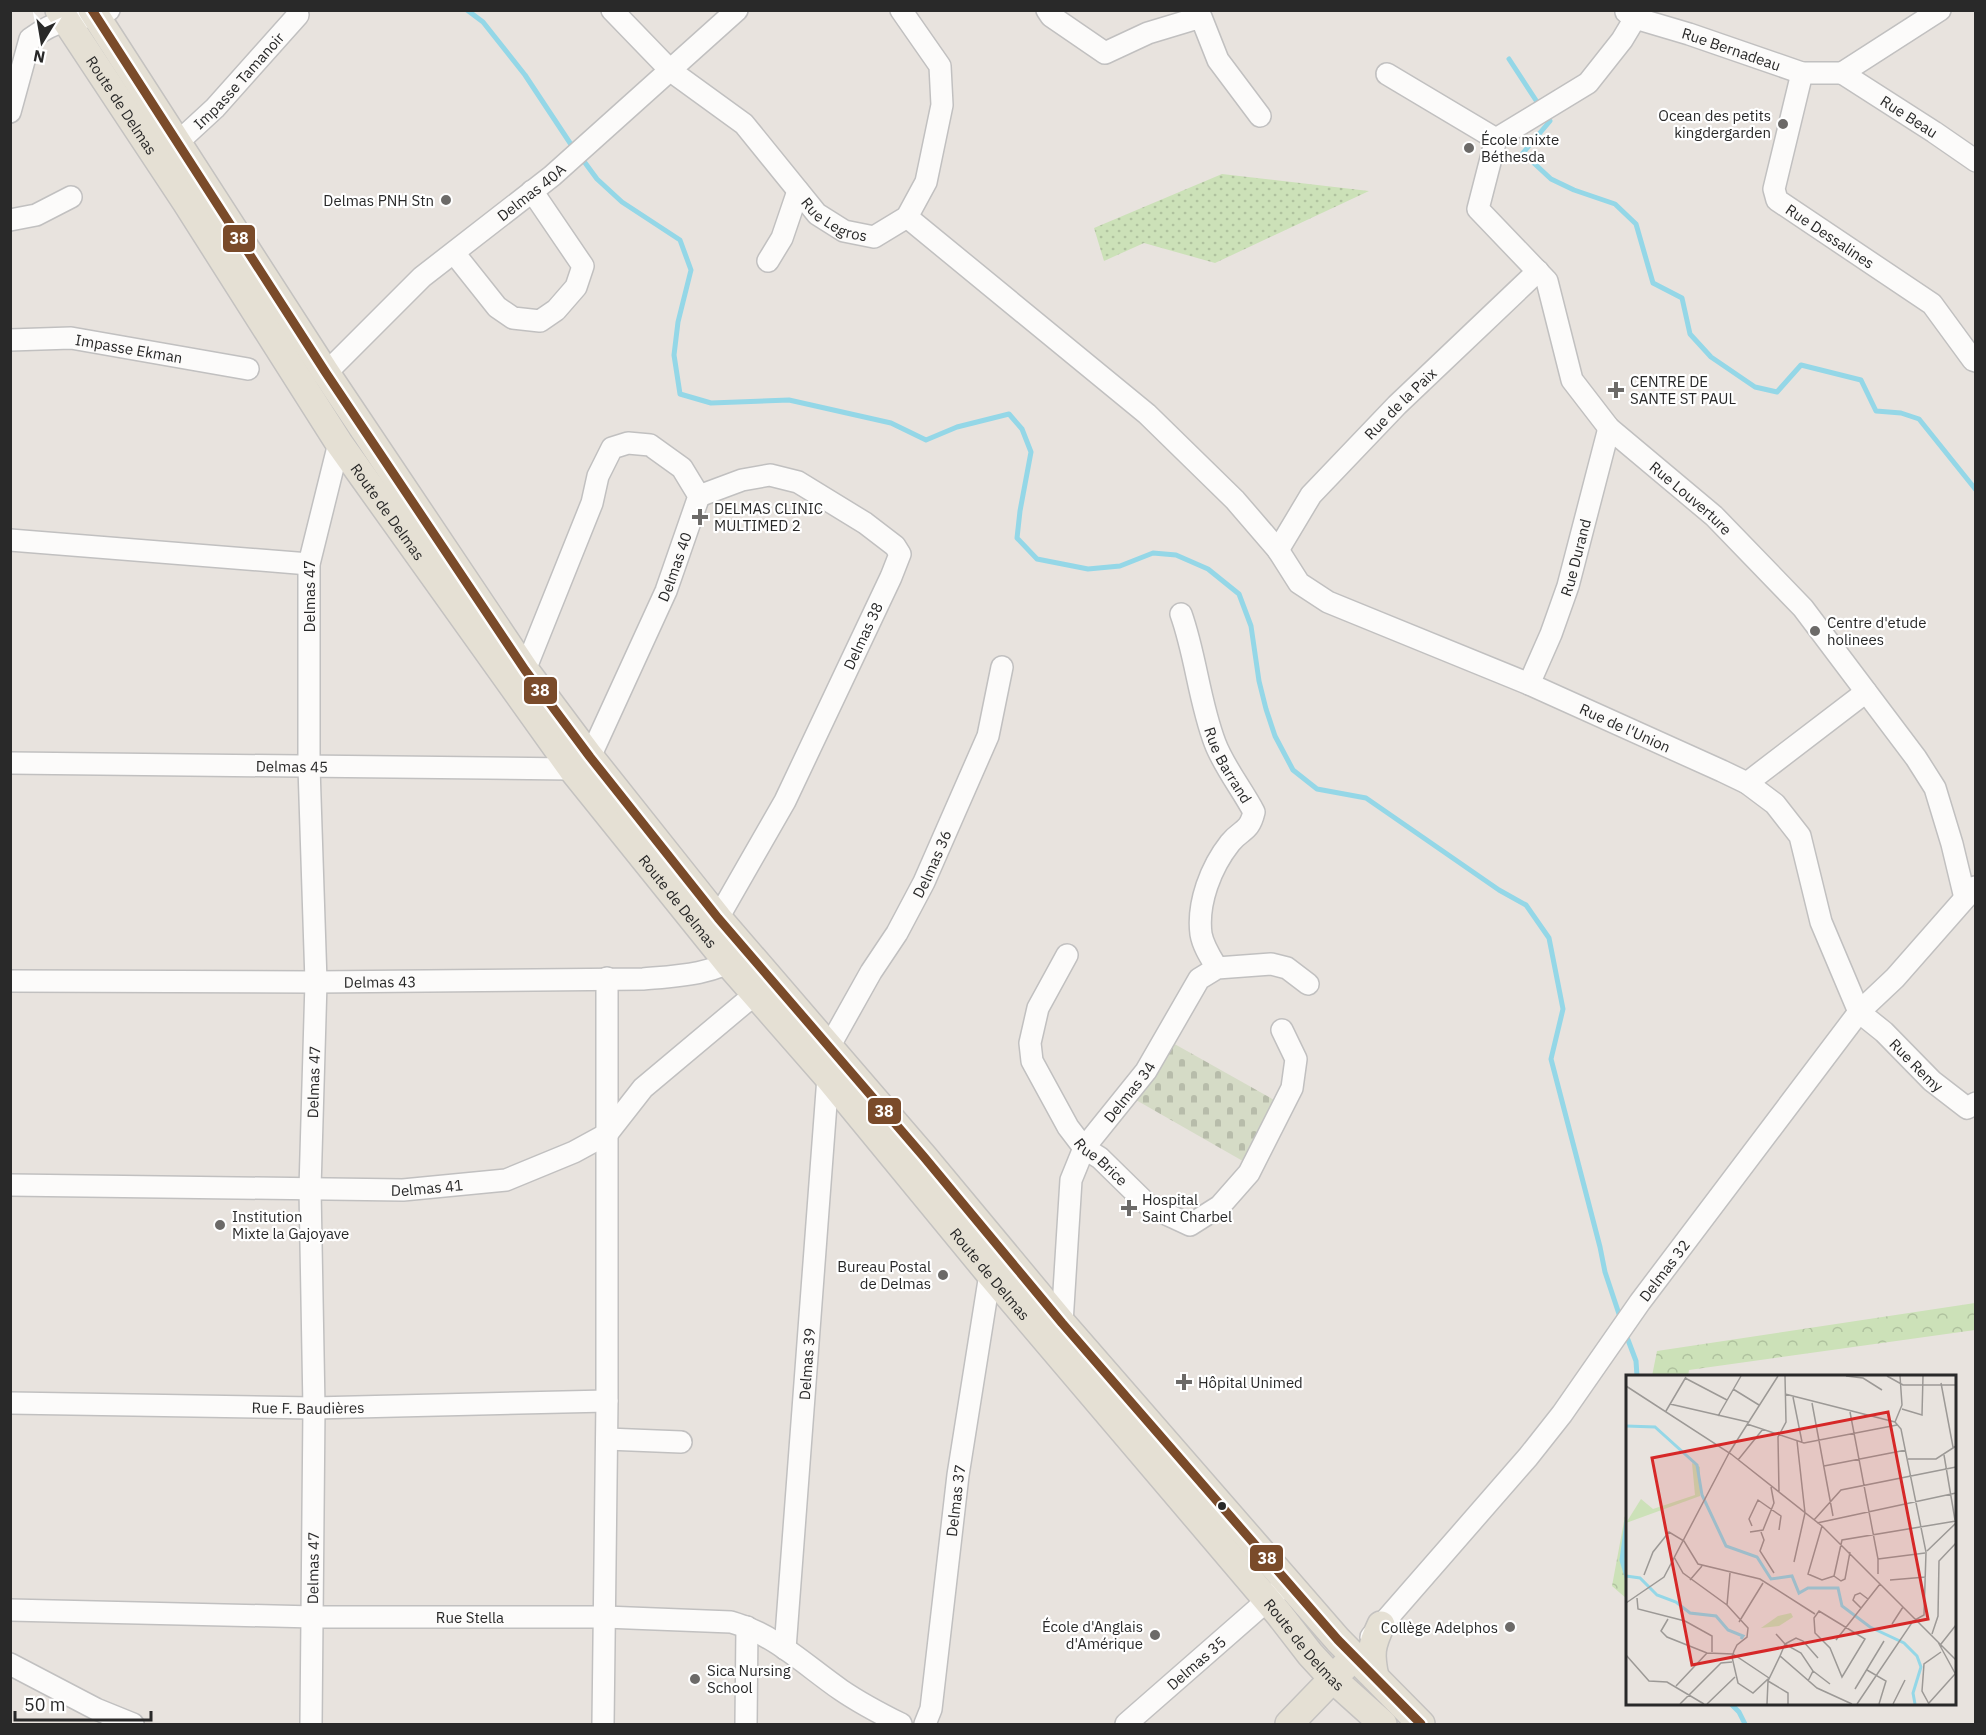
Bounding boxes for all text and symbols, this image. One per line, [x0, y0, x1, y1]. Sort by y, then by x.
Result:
north arrow [12, 12, 72, 72]
street label: Rue Bernadeau [1680, 23, 1783, 75]
street label: Impasse Tamanoir [189, 28, 288, 133]
text: N [32, 46, 47, 68]
street label: Route de Delmas [82, 52, 161, 158]
street label: Rue Beau [1877, 91, 1942, 142]
place label: Ocean des petits kingdergarden [1658, 106, 1771, 142]
marker: Ocean des petits kingdergarden [1776, 117, 1790, 131]
place label: École mixte Béthesda [1481, 130, 1559, 166]
marker: École mixte Béthesda [1462, 141, 1476, 155]
street label: Delmas 40A [493, 159, 570, 225]
place label: Delmas PNH Stn [323, 191, 434, 210]
marker: Delmas PNH Stn [439, 193, 453, 207]
street label: Rue Legros [797, 193, 869, 245]
street label: Rue Dessalines [1782, 199, 1878, 272]
line badge: 38 [222, 224, 256, 253]
text: 38 [229, 228, 249, 248]
street label: Impasse Ekman [74, 329, 184, 367]
street label: Rue de la Paix [1360, 363, 1441, 443]
place label: CENTRE DE SANTE ST PAUL [1630, 372, 1736, 408]
marker: CENTRE DE SANTE ST PAUL [1607, 381, 1625, 399]
street label: Rue Louverture [1646, 457, 1736, 539]
street label: Route de Delmas [347, 459, 429, 564]
place label: DELMAS CLINIC MULTIMED 2 [714, 499, 823, 535]
marker: DELMAS CLINIC MULTIMED 2 [691, 508, 709, 526]
street label: Rue Durand [1556, 517, 1595, 599]
street label: Delmas 40 [653, 529, 695, 604]
street label: Delmas 47 [300, 560, 319, 632]
street label: Delmas 38 [839, 599, 887, 673]
place label: Centre d'etude holinees [1827, 613, 1927, 649]
marker: Centre d'etude holinees [1808, 624, 1822, 638]
line badge: 38 [523, 676, 558, 705]
text: 38 [530, 680, 550, 700]
street label: Rue de l'Union [1577, 699, 1674, 756]
street label: Rue Barrand [1201, 724, 1256, 807]
street label: Delmas 45 [256, 756, 328, 776]
street label: Delmas 36 [908, 827, 955, 901]
street label: Route de Delmas [635, 850, 722, 952]
street label: Delmas 43 [344, 972, 416, 991]
street label: Rue Remy [1886, 1034, 1948, 1096]
street label: Delmas 47 [303, 1046, 324, 1119]
street label: Delmas 34 [1099, 1058, 1159, 1126]
line badge: 38 [867, 1097, 902, 1125]
text: 38 [874, 1101, 894, 1121]
street label: Rue Brice [1070, 1134, 1132, 1190]
street label: Delmas 41 [391, 1175, 464, 1200]
place label: Hospital Saint Charbel [1142, 1190, 1232, 1226]
marker: Hospital Saint Charbel [1120, 1199, 1138, 1217]
place label: Institution Mixte la Gajoyave [232, 1207, 349, 1243]
marker: Institution Mixte la Gajoyave [213, 1218, 227, 1232]
street label: Route de Delmas [946, 1224, 1034, 1324]
street label: Delmas 32 [1635, 1236, 1693, 1305]
place label: Bureau Postal de Delmas [837, 1257, 931, 1293]
marker: Bureau Postal de Delmas [936, 1268, 950, 1282]
street label: Delmas 39 [794, 1327, 819, 1401]
marker: Hôpital Unimed [1175, 1373, 1193, 1391]
place label: Hôpital Unimed [1198, 1373, 1303, 1392]
inset map [1626, 1375, 1956, 1705]
street label: Rue F. Baudières [251, 1397, 365, 1418]
street label: Delmas 37 [941, 1463, 969, 1538]
unlabelled marker [1216, 1500, 1228, 1512]
street label: Delmas 47 [303, 1532, 322, 1604]
line badge: 38 [1249, 1544, 1284, 1572]
text: 38 [1257, 1548, 1277, 1568]
street label: Route de Delmas [1260, 1594, 1349, 1695]
street label: Rue Stella [436, 1608, 504, 1627]
place label: École d'Anglais d'Amérique [1042, 1617, 1143, 1653]
place label: Collège Adelphos [1381, 1618, 1498, 1637]
marker: Collège Adelphos [1503, 1620, 1517, 1634]
marker: École d'Anglais d'Amérique [1148, 1628, 1162, 1642]
street label: Delmas 35 [1162, 1632, 1230, 1694]
place label: Sica Nursing School [707, 1661, 791, 1697]
marker: Sica Nursing School [688, 1672, 702, 1686]
scale bar [15, 1684, 152, 1722]
text: 50 m [24, 1693, 66, 1716]

